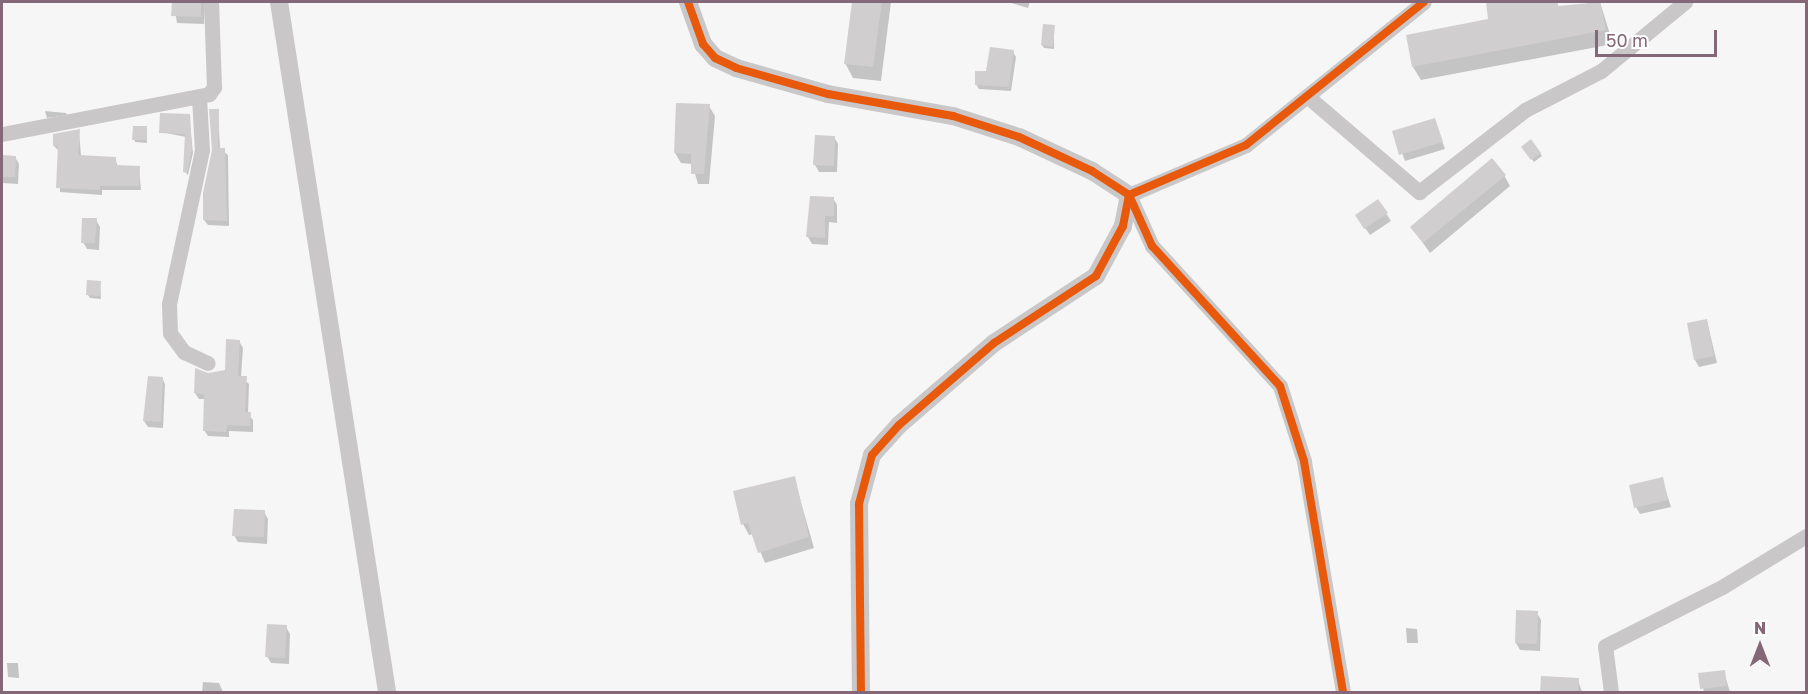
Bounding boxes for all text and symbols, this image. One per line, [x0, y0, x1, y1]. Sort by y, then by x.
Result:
scale bar [1598, 18, 1720, 56]
text: 50 m [1606, 29, 1648, 51]
north arrow [1730, 616, 1790, 676]
text: N [1754, 618, 1766, 638]

